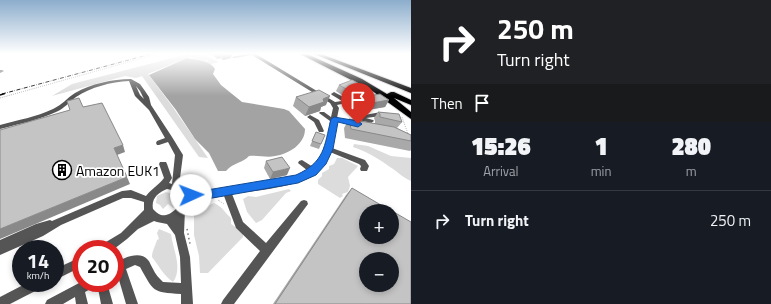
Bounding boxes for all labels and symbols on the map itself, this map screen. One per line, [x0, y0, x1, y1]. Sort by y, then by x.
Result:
pin [341, 83, 375, 124]
building icon: Amazon EUK1 [51, 159, 73, 181]
place label: Amazon EUK1 [76, 160, 160, 181]
position arrow [170, 174, 212, 216]
speed limit sign: 20 [72, 240, 124, 292]

